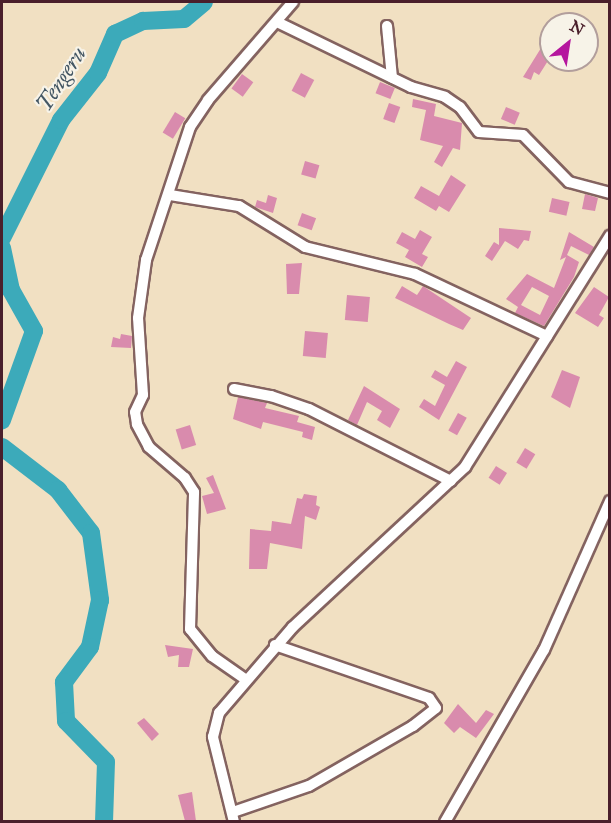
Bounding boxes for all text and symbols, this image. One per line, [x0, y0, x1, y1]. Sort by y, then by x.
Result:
north arrow [539, 12, 599, 72]
text: N [567, 16, 588, 39]
water label: Tengeru [30, 42, 92, 116]

